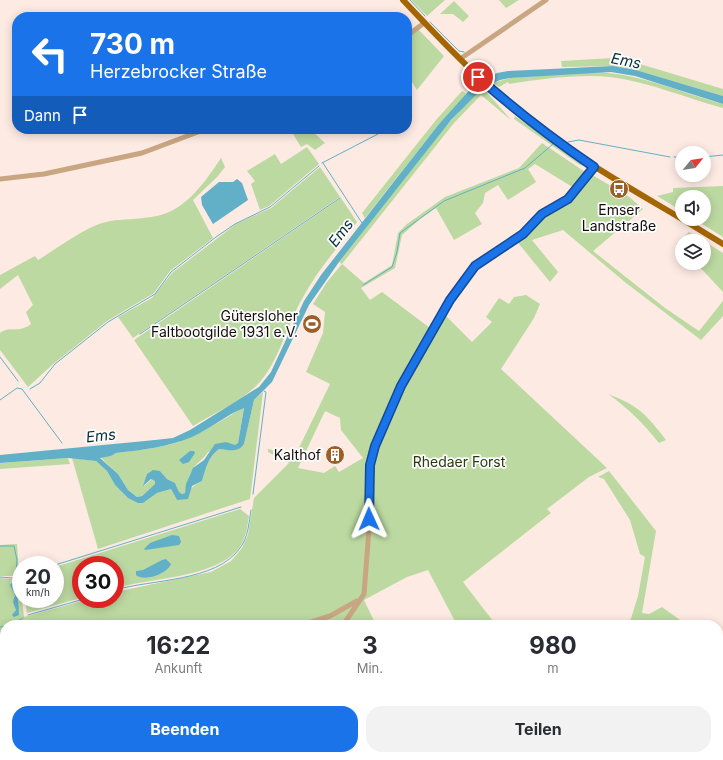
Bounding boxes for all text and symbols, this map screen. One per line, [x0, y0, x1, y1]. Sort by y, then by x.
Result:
text: 730 m [90, 27, 175, 61]
icon: left [24, 28, 76, 80]
water label: Ems [610, 48, 643, 73]
pin [461, 60, 495, 94]
text: Herzebrocker Straße [90, 61, 267, 82]
icon: arrive [467, 66, 489, 88]
icon: arrive [69, 104, 91, 126]
text: Dann [24, 106, 61, 125]
north arrow [675, 146, 711, 182]
map controls [675, 146, 711, 270]
bus stop icon: Emser Landstraße [608, 178, 630, 200]
button: sound [675, 190, 711, 226]
place label: Emser Landstraße [582, 201, 656, 234]
water label: Ems [324, 215, 357, 250]
button: layers [675, 234, 711, 270]
place label: Gütersloher Faltbootgilde 1931 e.V. [151, 307, 298, 340]
sports icon: Gütersloher Faltbootgilde 1931 e.V. [301, 313, 323, 335]
water label: Ems [85, 424, 117, 447]
building icon: Kalthof [324, 444, 346, 466]
place label: Kalthof [274, 446, 321, 463]
park label: Rhedaer Forst [413, 453, 506, 470]
position arrow [348, 498, 390, 540]
speed limit sign: 30 [72, 556, 124, 608]
text: 20 [25, 565, 51, 589]
text: km/h [26, 586, 50, 598]
text: 16:22 [146, 631, 210, 660]
text: 3 [362, 631, 378, 660]
text: 980 [529, 631, 577, 660]
text: Ankunft [154, 660, 202, 676]
text: Min. [357, 660, 383, 676]
text: m [547, 660, 559, 676]
button: Beenden [12, 706, 358, 752]
button: Teilen [366, 706, 711, 752]

